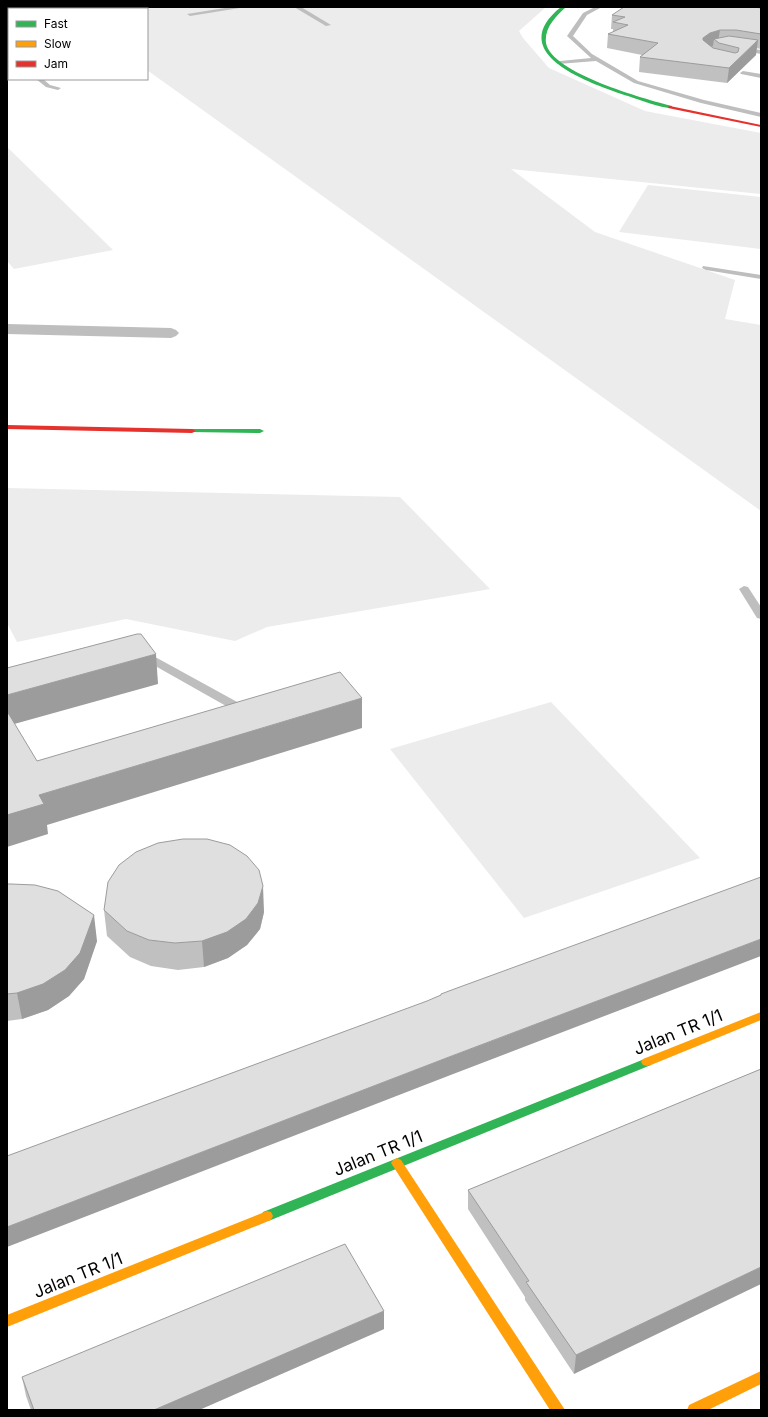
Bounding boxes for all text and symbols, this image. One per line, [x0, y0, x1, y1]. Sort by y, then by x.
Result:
legend [8, 8, 148, 80]
text: Fast [44, 16, 68, 31]
text: Slow [44, 36, 72, 51]
text: Jam [44, 56, 68, 71]
street label: Jalan TR 1/1 [630, 1005, 726, 1059]
street label: Jalan TR 1/1 [330, 1126, 426, 1180]
street label: Jalan TR 1/1 [30, 1248, 126, 1302]

